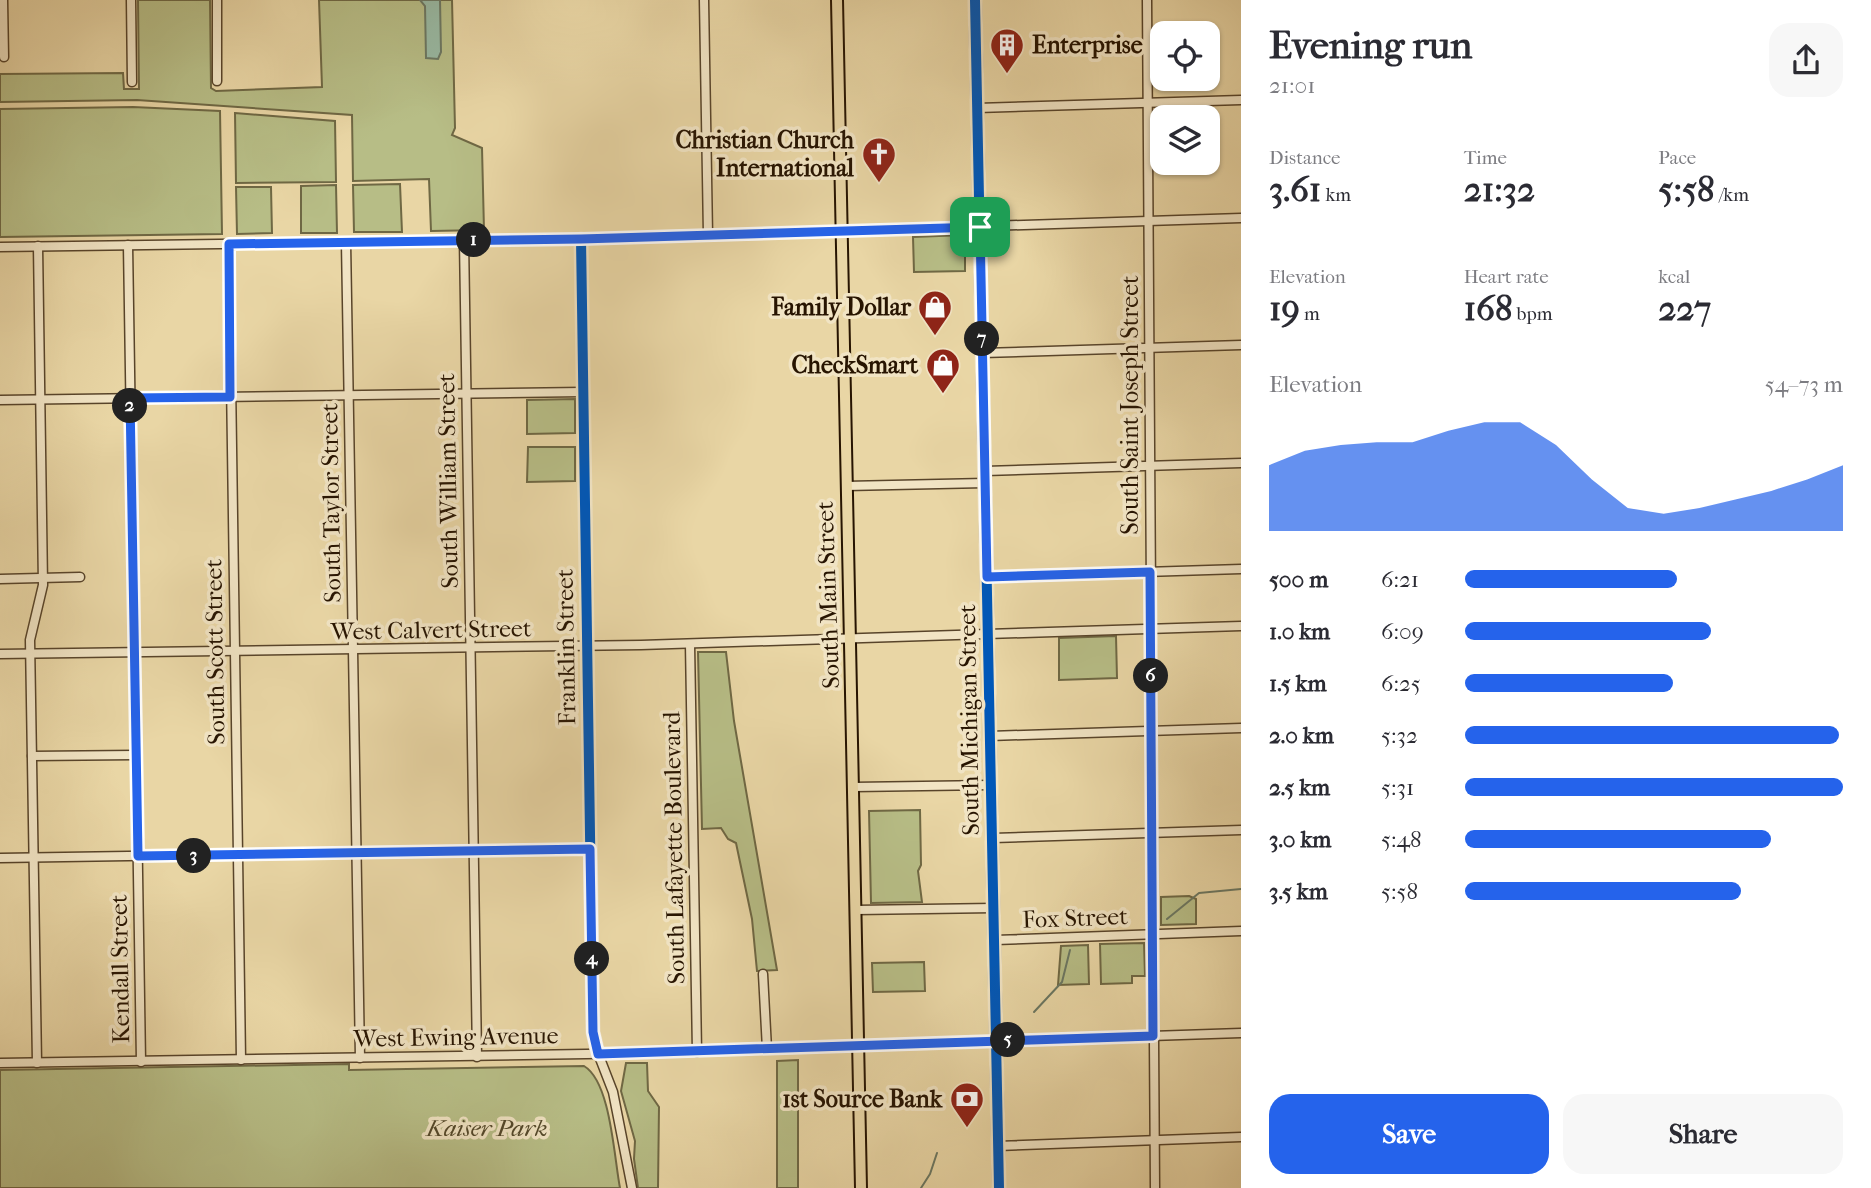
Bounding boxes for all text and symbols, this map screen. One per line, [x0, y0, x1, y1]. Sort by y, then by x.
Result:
map controls [1150, 21, 1220, 175]
button: locate [1150, 21, 1220, 91]
text: Evening run [1269, 23, 1472, 68]
button: share [1769, 23, 1843, 97]
building icon: Enterprise [988, 26, 1026, 75]
place label: Enterprise [1032, 31, 1143, 59]
text: 21:01 [1269, 72, 1315, 99]
button: layers [1150, 105, 1220, 175]
place label: Christian Church International [675, 126, 855, 182]
church icon: Christian Church International [860, 135, 898, 184]
text: Distance [1269, 147, 1340, 169]
text: Time [1464, 147, 1507, 169]
text: Pace [1658, 147, 1696, 169]
text: 3.61 [1269, 169, 1321, 210]
text: 21:32 [1464, 169, 1535, 210]
text: 5:58 [1658, 169, 1715, 210]
text: km [1321, 184, 1351, 206]
text: /km [1715, 184, 1749, 206]
pin [950, 197, 1010, 257]
icon: arrive [961, 208, 999, 246]
pin: 1 [456, 222, 491, 258]
text: 1 [470, 228, 477, 250]
text: Elevation [1269, 266, 1346, 288]
text: Heart rate [1464, 266, 1549, 288]
text: kcal [1658, 266, 1690, 288]
street label: South Saint Joseph Street [1116, 275, 1144, 535]
shop icon: Family Dollar [916, 288, 954, 337]
text: 19 [1269, 288, 1300, 329]
text: 168 [1464, 288, 1513, 329]
text: 227 [1658, 288, 1711, 329]
place label: Family Dollar [770, 293, 912, 321]
text: m [1300, 303, 1320, 325]
text: bpm [1513, 303, 1553, 325]
pin: 7 [964, 322, 1000, 356]
text: 7 [977, 327, 986, 349]
shop icon: CheckSmart [924, 346, 962, 395]
place label: CheckSmart [791, 351, 918, 379]
text: Elevation [1269, 371, 1362, 398]
text: 54–73 m [1765, 371, 1843, 398]
street label: South William Street [432, 373, 464, 589]
pin: 2 [113, 388, 148, 424]
text: 2 [125, 394, 134, 416]
street label: South Taylor Street [315, 402, 347, 603]
street label: South Main Street [811, 500, 845, 689]
street label: South Scott Street [199, 558, 231, 745]
text: 500 m [1269, 566, 1328, 593]
text: 6:21 [1381, 566, 1419, 593]
street label: Franklin Street [551, 568, 581, 726]
street label: South Michigan Street [953, 604, 985, 836]
street label: West Calvert Street [329, 614, 532, 646]
text: 1.0 km [1269, 618, 1330, 645]
text: 6:09 [1381, 618, 1424, 645]
pin: 6 [1134, 658, 1168, 694]
text: 6 [1145, 664, 1156, 686]
text: 1.5 km [1269, 670, 1327, 697]
text: 6:25 [1381, 670, 1421, 697]
street label: South Lafayette Boulevard [658, 711, 690, 985]
text: 2.0 km [1269, 722, 1334, 749]
text: 5:32 [1381, 722, 1418, 749]
text: 2.5 km [1269, 774, 1330, 801]
text: 5:31 [1381, 774, 1414, 801]
text: 3.0 km [1269, 826, 1331, 853]
text: 5:48 [1381, 826, 1422, 853]
pin: 3 [176, 838, 212, 874]
text: 3 [190, 844, 197, 866]
text: 3.5 km [1269, 878, 1328, 905]
text: 5:58 [1381, 878, 1418, 905]
street label: Kendall Street [105, 894, 135, 1044]
street label: Fox Street [1022, 902, 1129, 934]
pin: 4 [574, 942, 610, 976]
text: 4 [586, 947, 597, 969]
street label: West Ewing Avenue [352, 1021, 559, 1053]
pin: 5 [990, 1023, 1026, 1058]
text: 5 [1003, 1028, 1012, 1050]
bank icon: 1st Source Bank [948, 1080, 986, 1129]
place label: 1st Source Bank [782, 1085, 943, 1113]
button: Save [1269, 1094, 1549, 1174]
button: Share [1563, 1094, 1843, 1174]
park label: Kaiser Park [425, 1114, 547, 1142]

